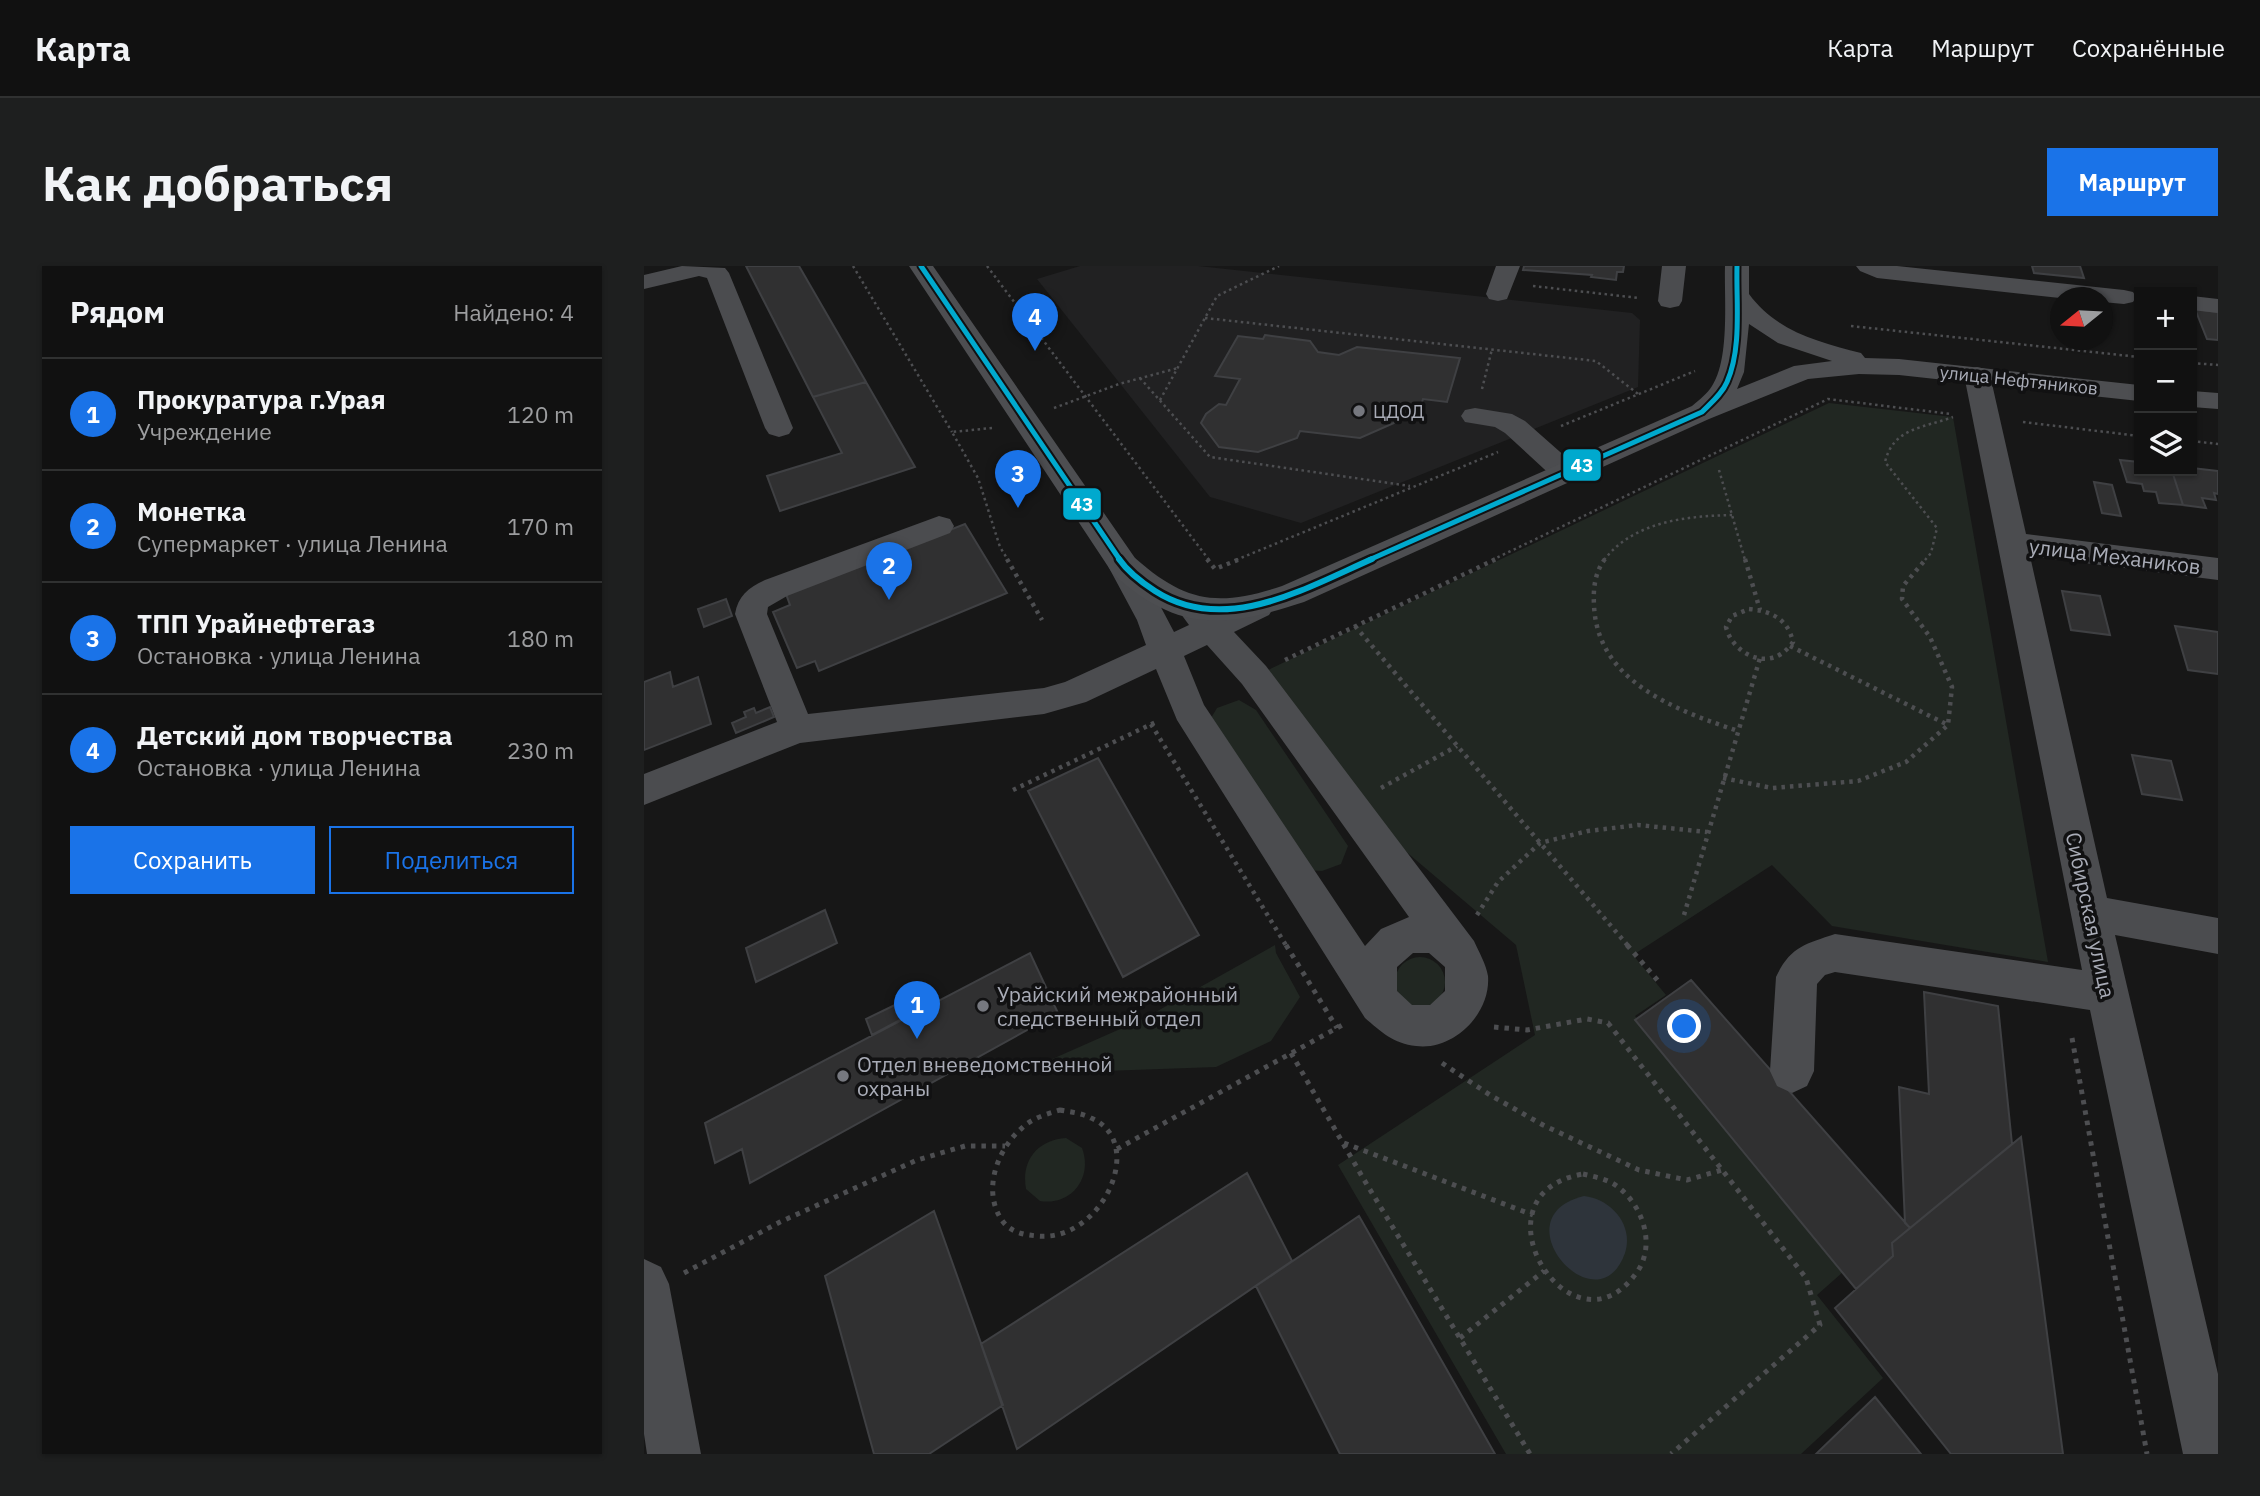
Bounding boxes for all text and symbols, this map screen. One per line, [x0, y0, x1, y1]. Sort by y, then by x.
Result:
text: Карта [35, 27, 131, 70]
text: Карта [1827, 32, 1893, 64]
text: Маршрут [1931, 32, 2034, 64]
text: Сохранённые [2072, 32, 2225, 64]
button: Маршрут [2047, 148, 2218, 216]
text: Как добраться [42, 151, 393, 214]
north arrow [2050, 287, 2113, 350]
map controls [2134, 287, 2197, 476]
button: + [2134, 287, 2197, 350]
text: Рядом [70, 292, 165, 331]
pin: 4 [1012, 293, 1058, 351]
text: Найдено: 4 [453, 297, 574, 327]
button: − [2134, 350, 2197, 413]
street label: улица Нефтяников [1939, 360, 2099, 400]
text: Прокуратура г.Урая [137, 382, 386, 416]
text: 1 [86, 399, 100, 429]
text: 120 m [507, 399, 574, 429]
place label: ЦДОД [1373, 400, 1424, 423]
marker: ЦДОД [1351, 403, 1367, 419]
button: layers [2134, 413, 2197, 476]
text: Учреждение [137, 416, 272, 446]
line badge: 43 [1562, 448, 1602, 482]
pin: 3 [995, 450, 1041, 508]
text: 43 [1571, 453, 1593, 477]
line badge: 43 [1062, 487, 1102, 521]
text: 43 [1071, 492, 1093, 516]
text: Монетка [137, 494, 246, 528]
text: 2 [86, 511, 100, 541]
text: 170 m [507, 511, 574, 541]
text: Супермаркет · улица Ленина [137, 528, 448, 558]
street label: улица Механиков [2028, 532, 2202, 580]
pin: 2 [866, 542, 912, 600]
text: ТПП Урайнефтегаз [137, 606, 375, 640]
text: 3 [86, 623, 100, 653]
text: 180 m [507, 623, 574, 653]
text: Остановка · улица Ленина [137, 640, 420, 670]
text: Детский дом творчества [137, 718, 453, 752]
text: 4 [86, 735, 100, 765]
text: 230 m [507, 735, 574, 765]
text: Остановка · улица Ленина [137, 752, 420, 782]
button: Сохранить [70, 826, 315, 894]
button: Поделиться [329, 826, 574, 894]
street label: Сибирская улица [2060, 829, 2122, 1001]
place label: Урайский межрайонный следственный отдел [997, 980, 1238, 1032]
pin: 1 [894, 981, 940, 1039]
marker: Урайский межрайонный следственный отдел [975, 998, 991, 1014]
your location [1667, 1009, 1701, 1043]
place label: Отдел вневедомственной охраны [857, 1050, 1113, 1102]
marker: Отдел вневедомственной охраны [835, 1068, 851, 1084]

